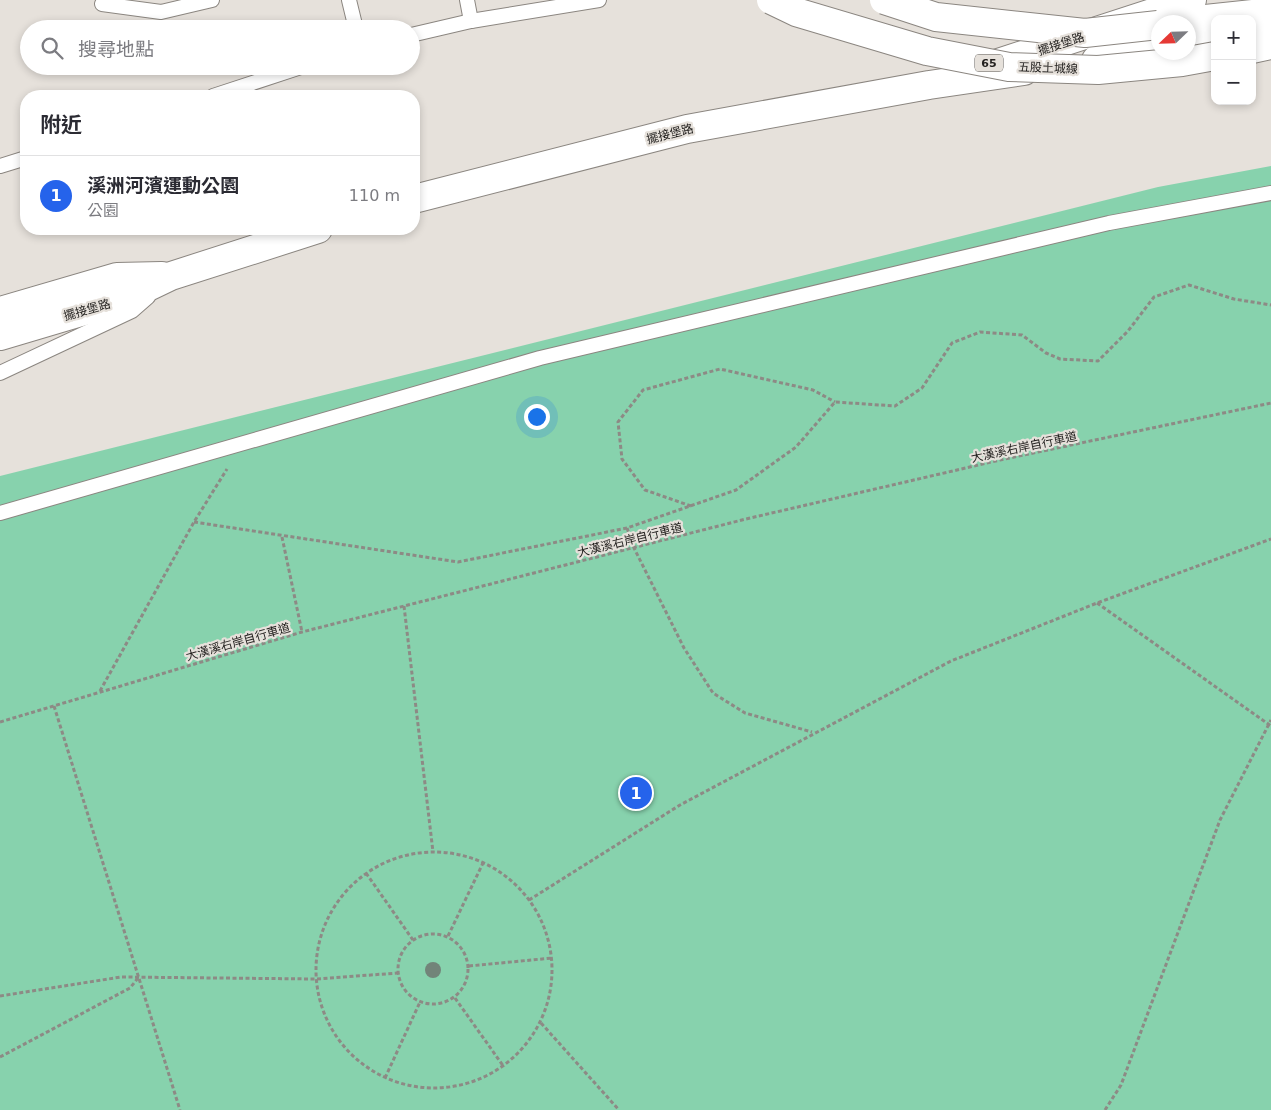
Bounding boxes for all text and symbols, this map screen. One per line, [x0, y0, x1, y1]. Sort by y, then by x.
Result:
north arrow [1151, 15, 1196, 60]
map controls [1211, 15, 1256, 105]
button: + [1211, 15, 1256, 60]
search box [20, 20, 420, 75]
street label: 擺接堡路 [1036, 30, 1086, 58]
icon: search [38, 34, 66, 62]
text: 搜尋地點 [78, 38, 154, 60]
road number: 65 [975, 54, 1003, 72]
street label: 五股土城線 [1018, 60, 1078, 76]
button: − [1211, 60, 1256, 105]
text: 附近 [40, 113, 82, 137]
street label: 擺接堡路 [645, 121, 695, 147]
text: 溪洲河濱運動公園 [87, 174, 239, 196]
text: 1 [50, 186, 62, 205]
text: 110 m [349, 186, 400, 205]
text: 公園 [87, 201, 119, 220]
street label: 擺接堡路 [62, 297, 112, 323]
your location [524, 404, 550, 430]
street label: 大漢溪右岸自行車道 [970, 429, 1078, 465]
street label: 大漢溪右岸自行車道 [576, 520, 684, 560]
street label: 大漢溪右岸自行車道 [184, 620, 292, 664]
pin: 1 [620, 774, 652, 812]

